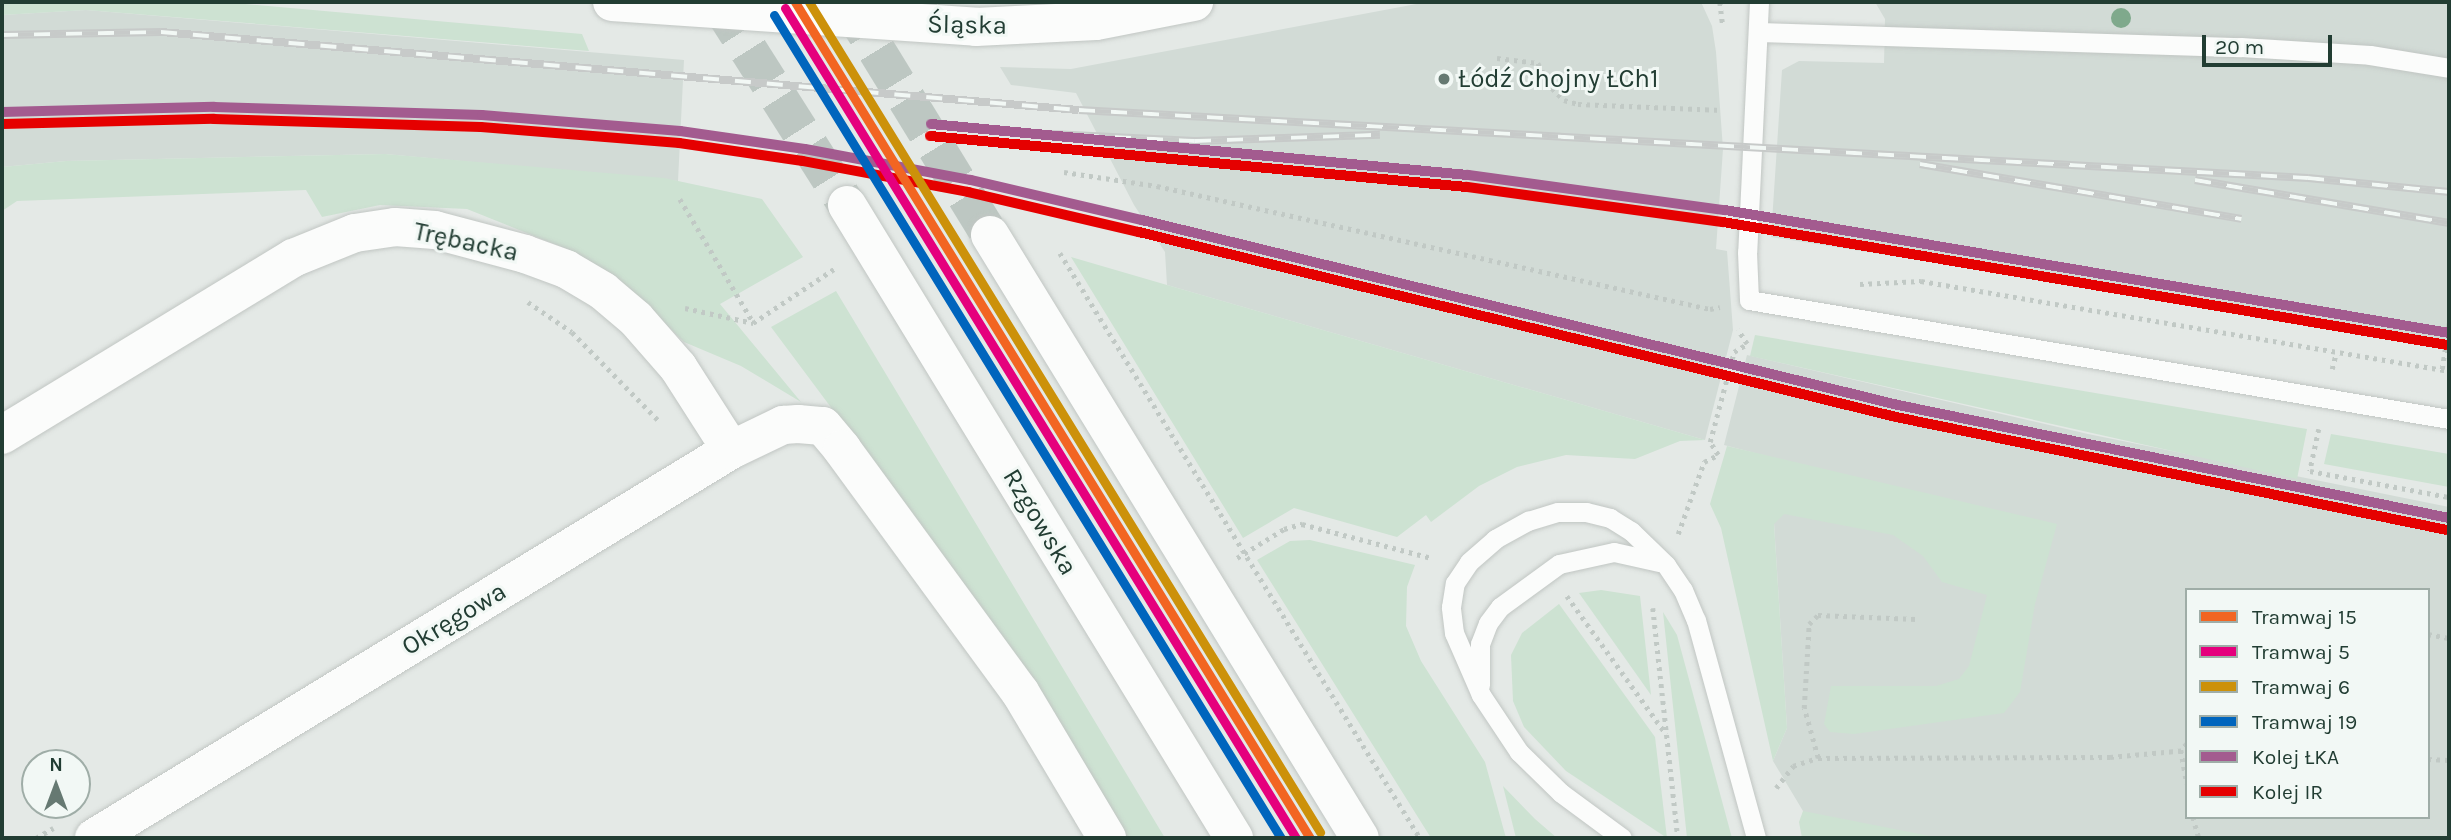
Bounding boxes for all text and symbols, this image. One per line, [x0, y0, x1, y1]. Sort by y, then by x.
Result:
street label: Śląska [927, 9, 1007, 41]
scale bar [2206, 21, 2336, 65]
text: 20 m [2215, 35, 2264, 59]
place label: Łódź Chojny ŁCh1 [1458, 63, 1659, 95]
marker: Łódź Chojny ŁCh1 [1436, 71, 1452, 87]
street label: Trębacka [411, 216, 521, 268]
street label: Rzgowska [996, 463, 1084, 581]
street label: Okręgowa [396, 576, 512, 662]
legend [2185, 588, 2430, 819]
text: Tramwaj 15 [2252, 605, 2357, 629]
text: Tramwaj 5 [2252, 640, 2350, 664]
text: Tramwaj 6 [2252, 675, 2350, 699]
text: Tramwaj 19 [2252, 710, 2357, 734]
text: Kolej ŁKA [2252, 745, 2339, 769]
north arrow [21, 749, 91, 819]
text: N [49, 754, 63, 776]
text: Kolej IR [2252, 780, 2323, 804]

